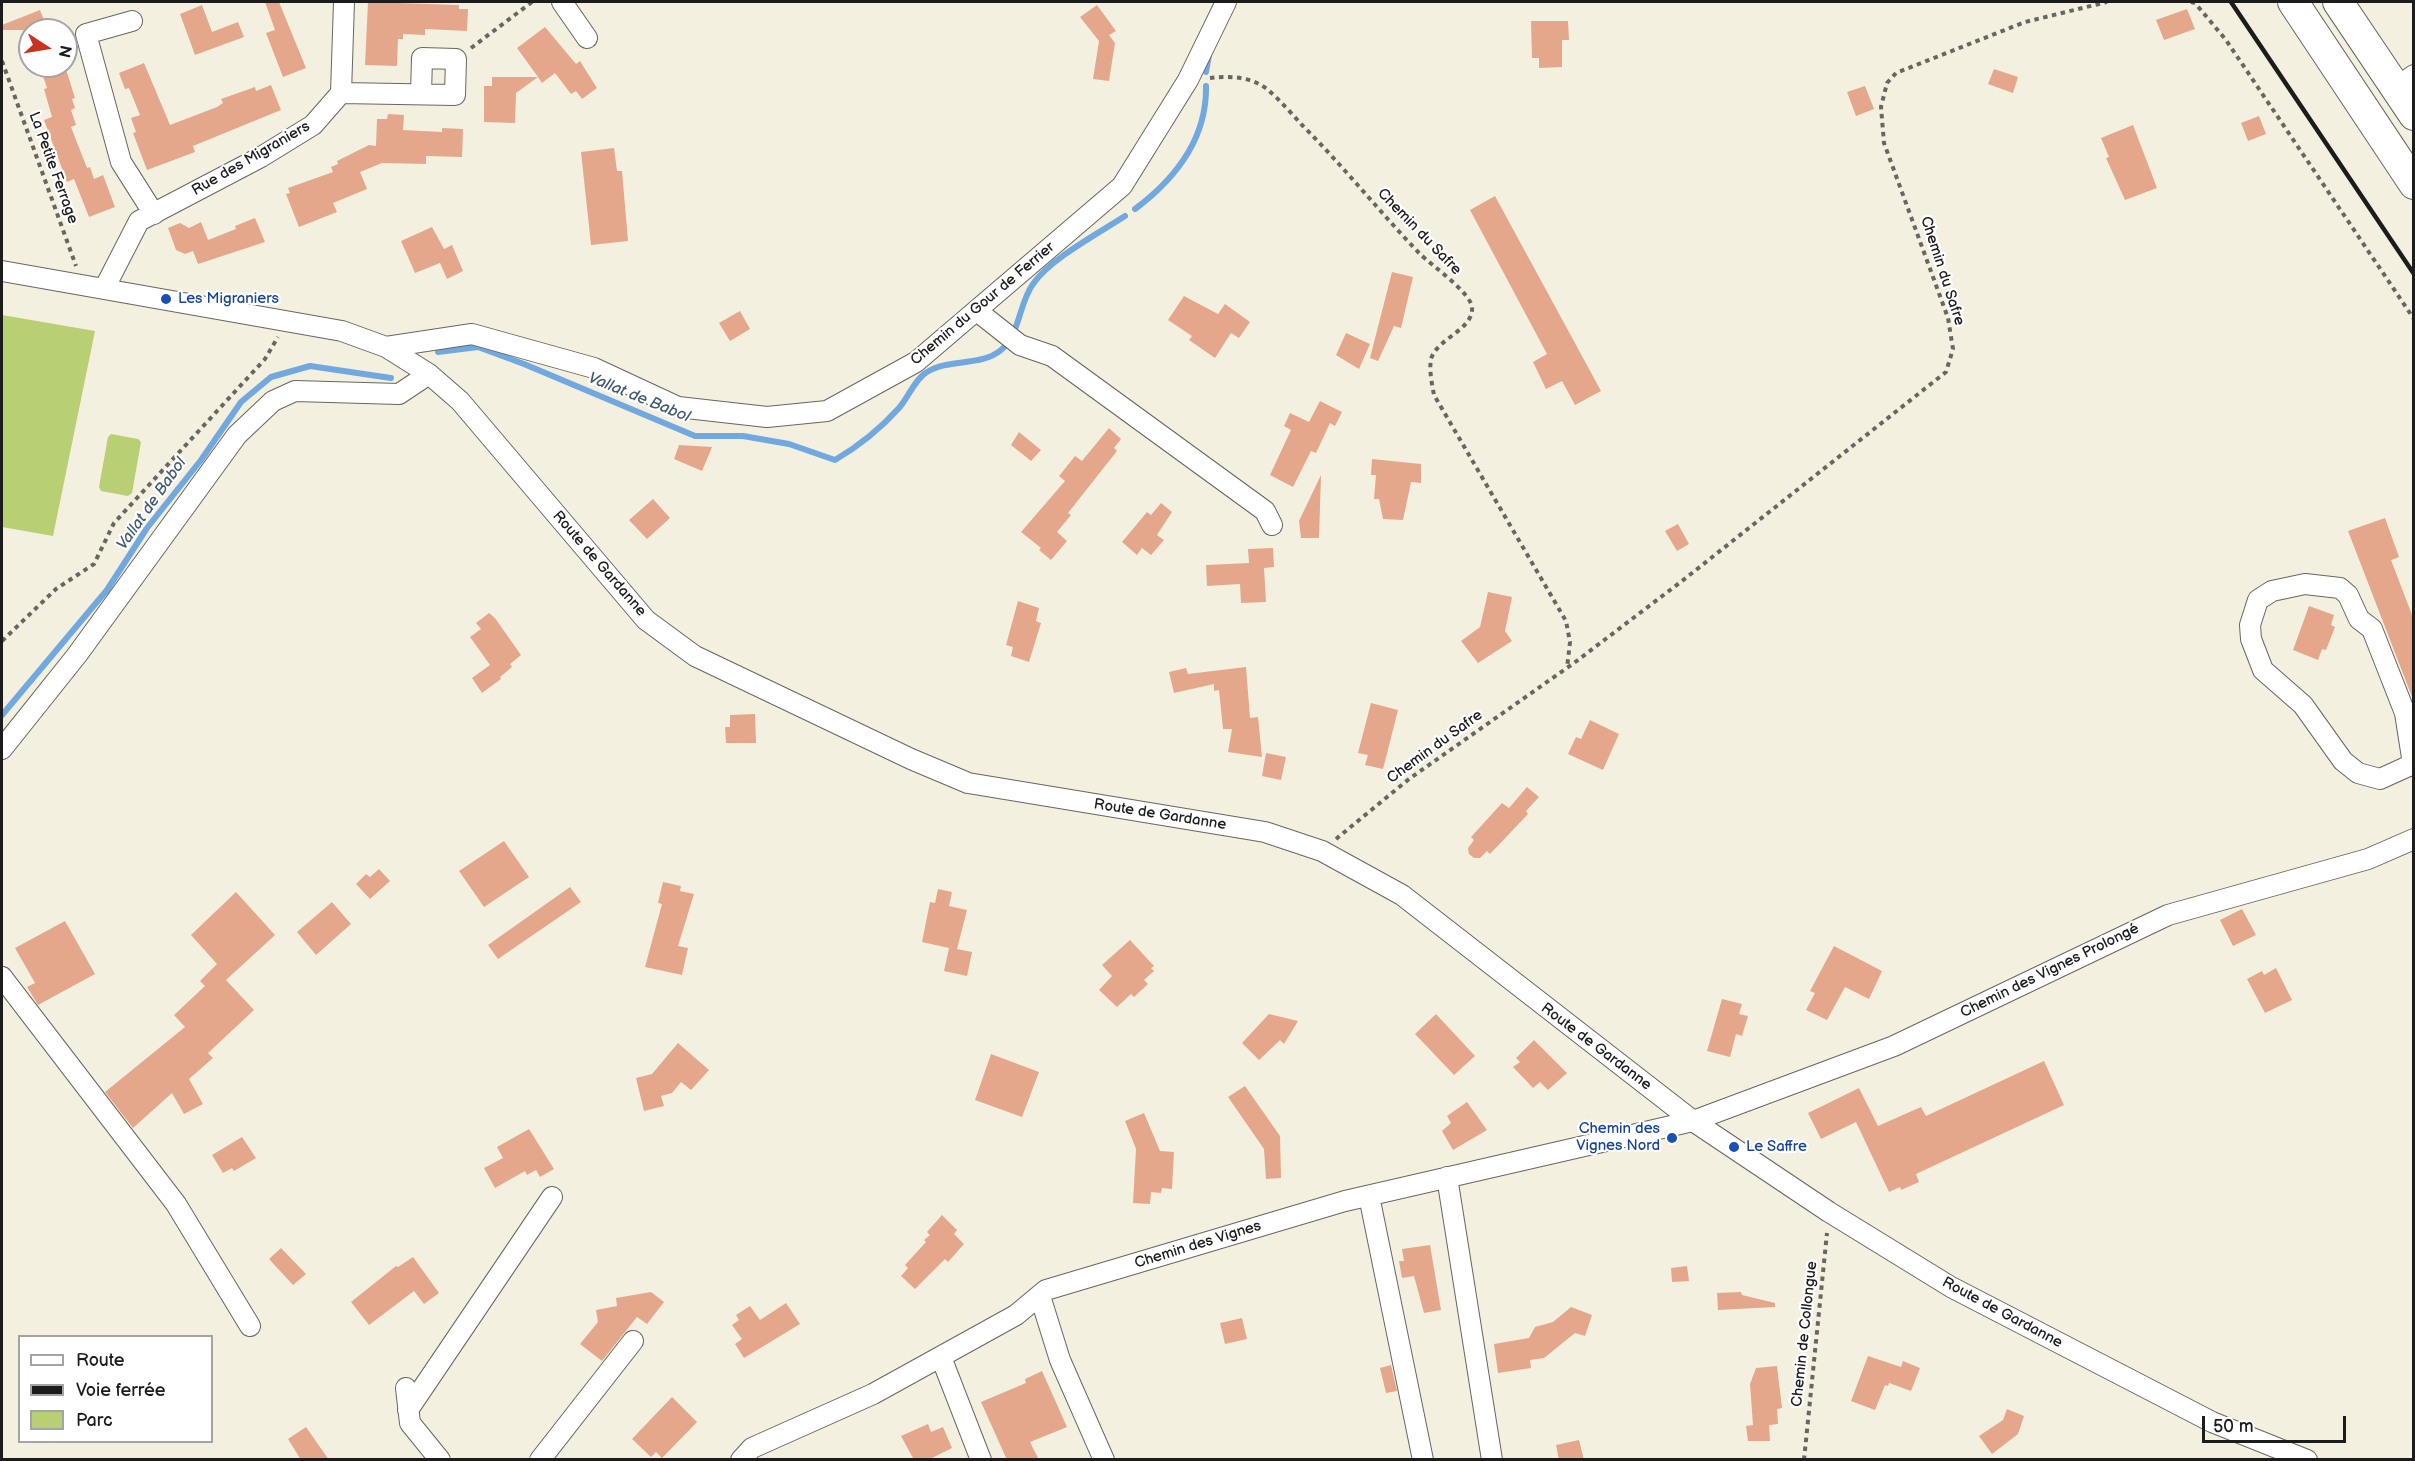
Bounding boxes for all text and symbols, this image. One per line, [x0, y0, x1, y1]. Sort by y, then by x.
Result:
north arrow [18, 18, 78, 78]
text: N [54, 44, 75, 59]
street label: La Petite Ferrage [24, 110, 82, 226]
street label: Rue des Migraniers [189, 118, 313, 200]
street label: Chemin du Safre [1373, 185, 1465, 279]
street label: Chemin du Safre [1916, 214, 1968, 328]
street label: Chemin du Gour de Ferrier [907, 239, 1059, 369]
place label: Les Migraniers [178, 290, 279, 308]
marker: Les Migraniers [159, 292, 173, 306]
water label: Vallat de Babol [585, 369, 693, 427]
water label: Vallat de Babol [113, 454, 191, 554]
street label: Route de Gardanne [548, 508, 650, 620]
street label: Chemin du Safre [1384, 706, 1486, 788]
street label: Route de Gardanne [1093, 796, 1227, 834]
street label: Chemin des Vignes Prolongé [1958, 920, 2142, 1022]
street label: Route de Gardanne [1537, 1000, 1655, 1094]
place label: Chemin des Vignes Nord [1576, 1120, 1660, 1155]
marker: Chemin des Vignes Nord [1665, 1131, 1679, 1145]
place label: Le Saffre [1746, 1138, 1807, 1156]
marker: Le Saffre [1727, 1140, 1741, 1154]
street label: Chemin des Vignes [1133, 1217, 1263, 1273]
street label: Chemin de Collongue [1788, 1260, 1822, 1408]
street label: Route de Gardanne [1939, 1274, 2065, 1352]
legend [18, 1335, 213, 1443]
text: Route [76, 1350, 125, 1371]
text: Voie ferrée [76, 1380, 165, 1401]
scale bar [2205, 1404, 2349, 1442]
text: Parc [76, 1410, 113, 1431]
text: 50 m [2213, 1416, 2254, 1437]

